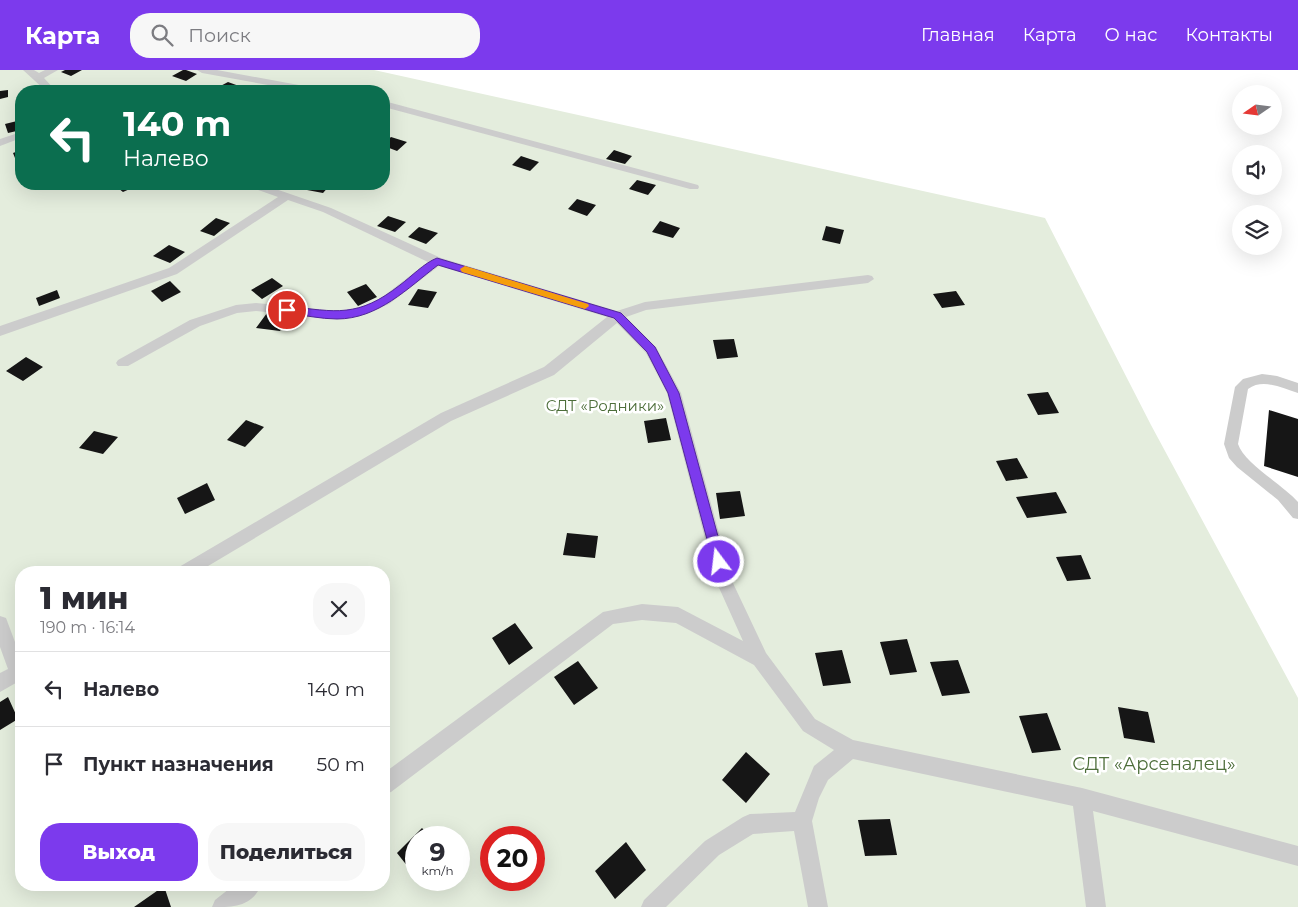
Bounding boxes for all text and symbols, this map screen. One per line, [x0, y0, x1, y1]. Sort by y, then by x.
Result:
search box [130, 13, 480, 58]
text: Карта [25, 21, 100, 50]
icon: search [148, 21, 176, 49]
text: Поиск [188, 24, 251, 47]
text: Главная [921, 24, 995, 46]
text: Карта [1023, 24, 1077, 46]
text: О нас [1105, 24, 1157, 46]
text: Контакты [1185, 24, 1273, 46]
north arrow [1232, 85, 1282, 135]
map controls [1232, 85, 1282, 255]
text: 140 m [123, 102, 231, 145]
icon: left [40, 105, 105, 170]
text: Налево [123, 145, 209, 172]
button: sound [1232, 145, 1282, 195]
button: layers [1232, 205, 1282, 255]
pin [266, 289, 308, 331]
icon: arrive [273, 296, 301, 324]
park label: СДТ «Родники» [546, 396, 664, 415]
position arrow [692, 535, 744, 587]
text: 1 мин [40, 580, 128, 617]
button: close [313, 583, 365, 635]
text: 190 m · 16:14 [40, 618, 135, 637]
icon: left [40, 675, 68, 703]
text: Налево [83, 678, 159, 701]
text: 140 m [308, 678, 365, 701]
icon: arrive [40, 750, 68, 778]
text: Пункт назначения [83, 753, 274, 776]
text: 50 m [317, 753, 365, 776]
park label: СДТ «Арсеналец» [1072, 753, 1236, 775]
button: Выход [40, 823, 198, 881]
button: Поделиться [208, 823, 365, 881]
speed limit sign: 20 [480, 826, 545, 891]
text: 9 [430, 837, 445, 867]
text: km/h [421, 863, 454, 878]

